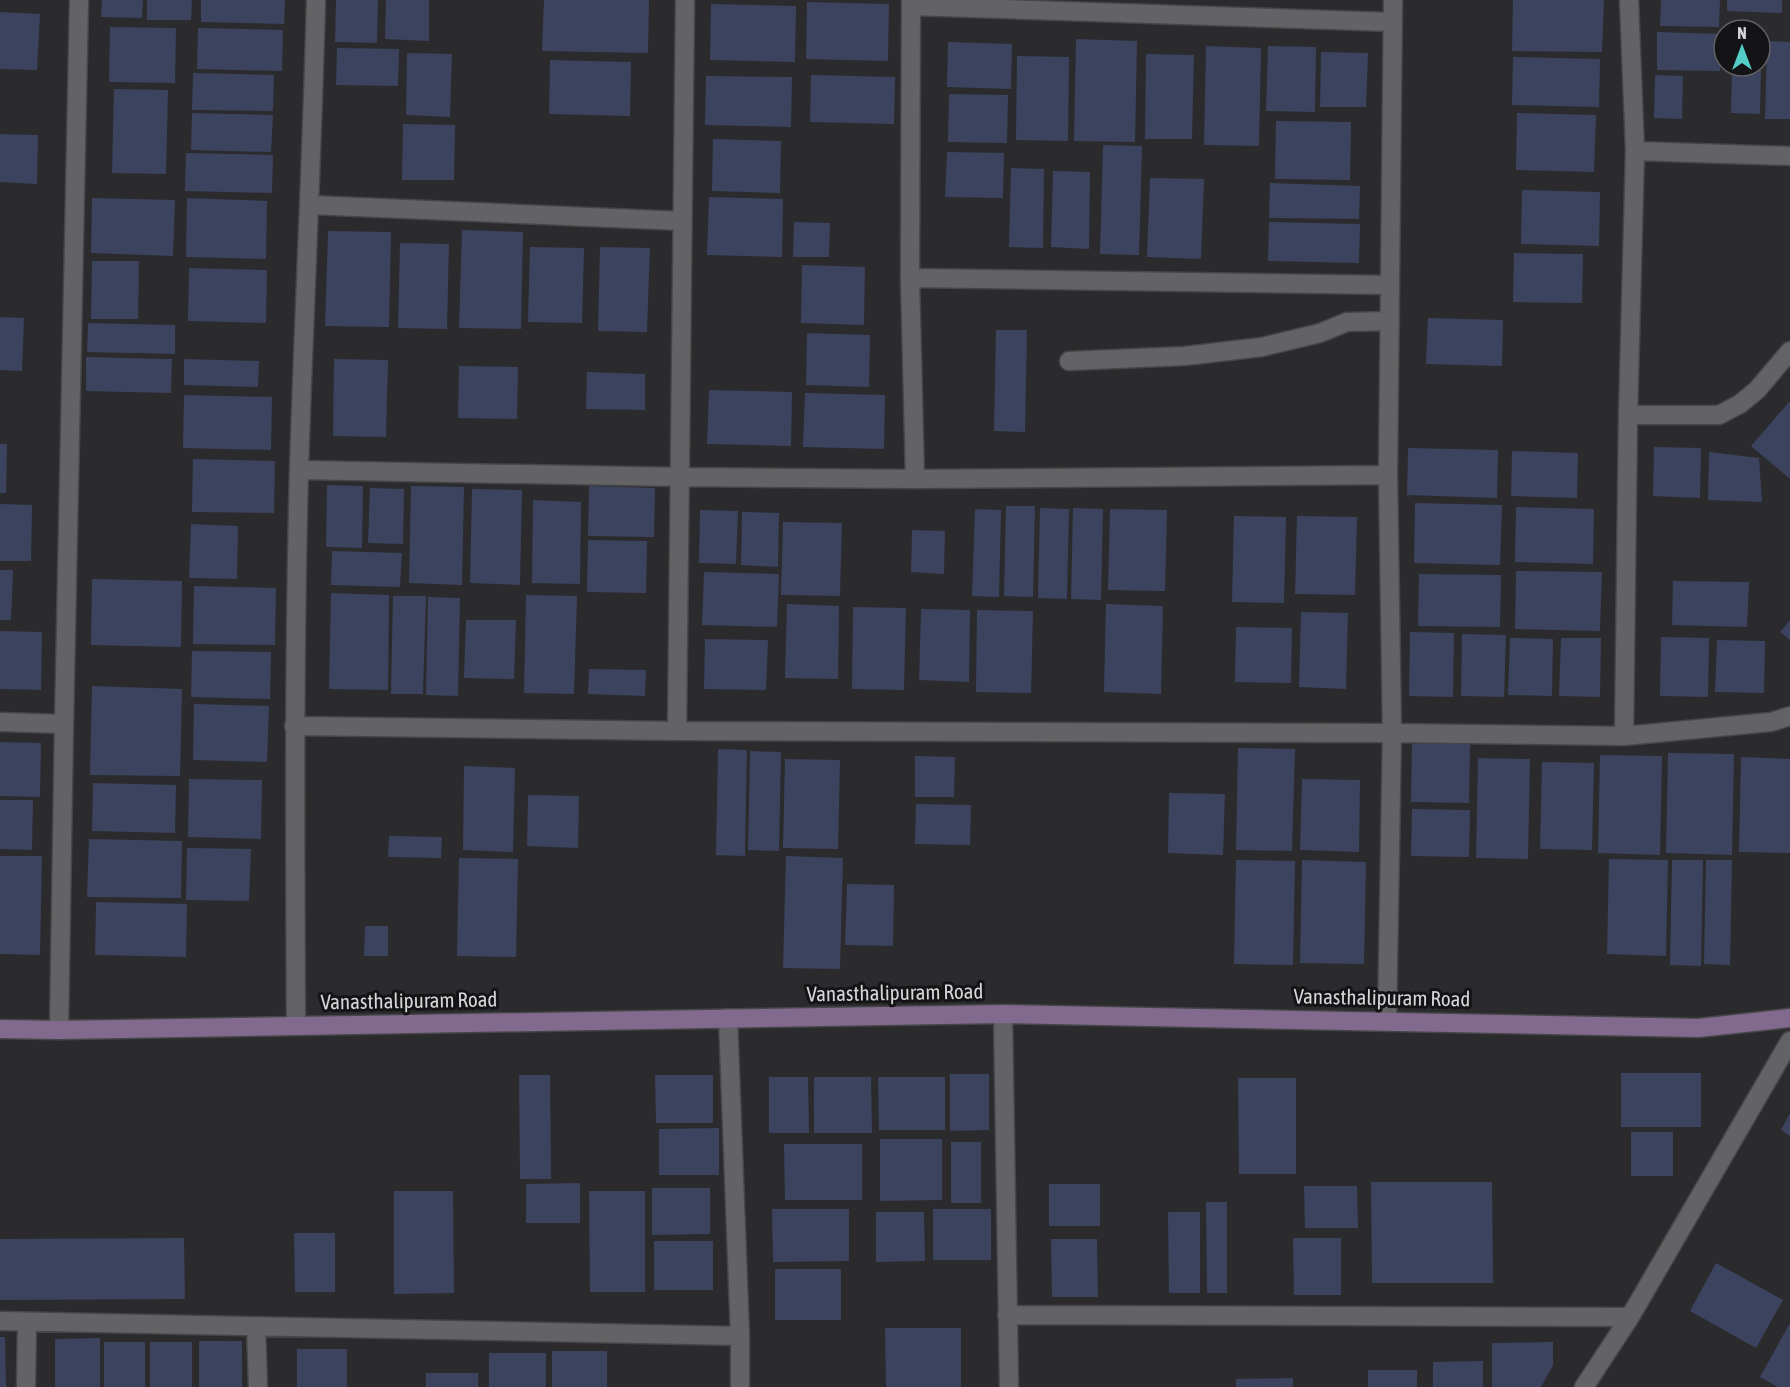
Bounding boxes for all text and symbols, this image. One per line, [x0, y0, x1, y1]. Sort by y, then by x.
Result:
north arrow [1712, 18, 1772, 78]
text: N [1737, 24, 1747, 42]
street label: Vanasthalipuram Road [806, 978, 984, 1006]
street label: Vanasthalipuram Road [1293, 983, 1471, 1011]
street label: Vanasthalipuram Road [320, 986, 498, 1014]

